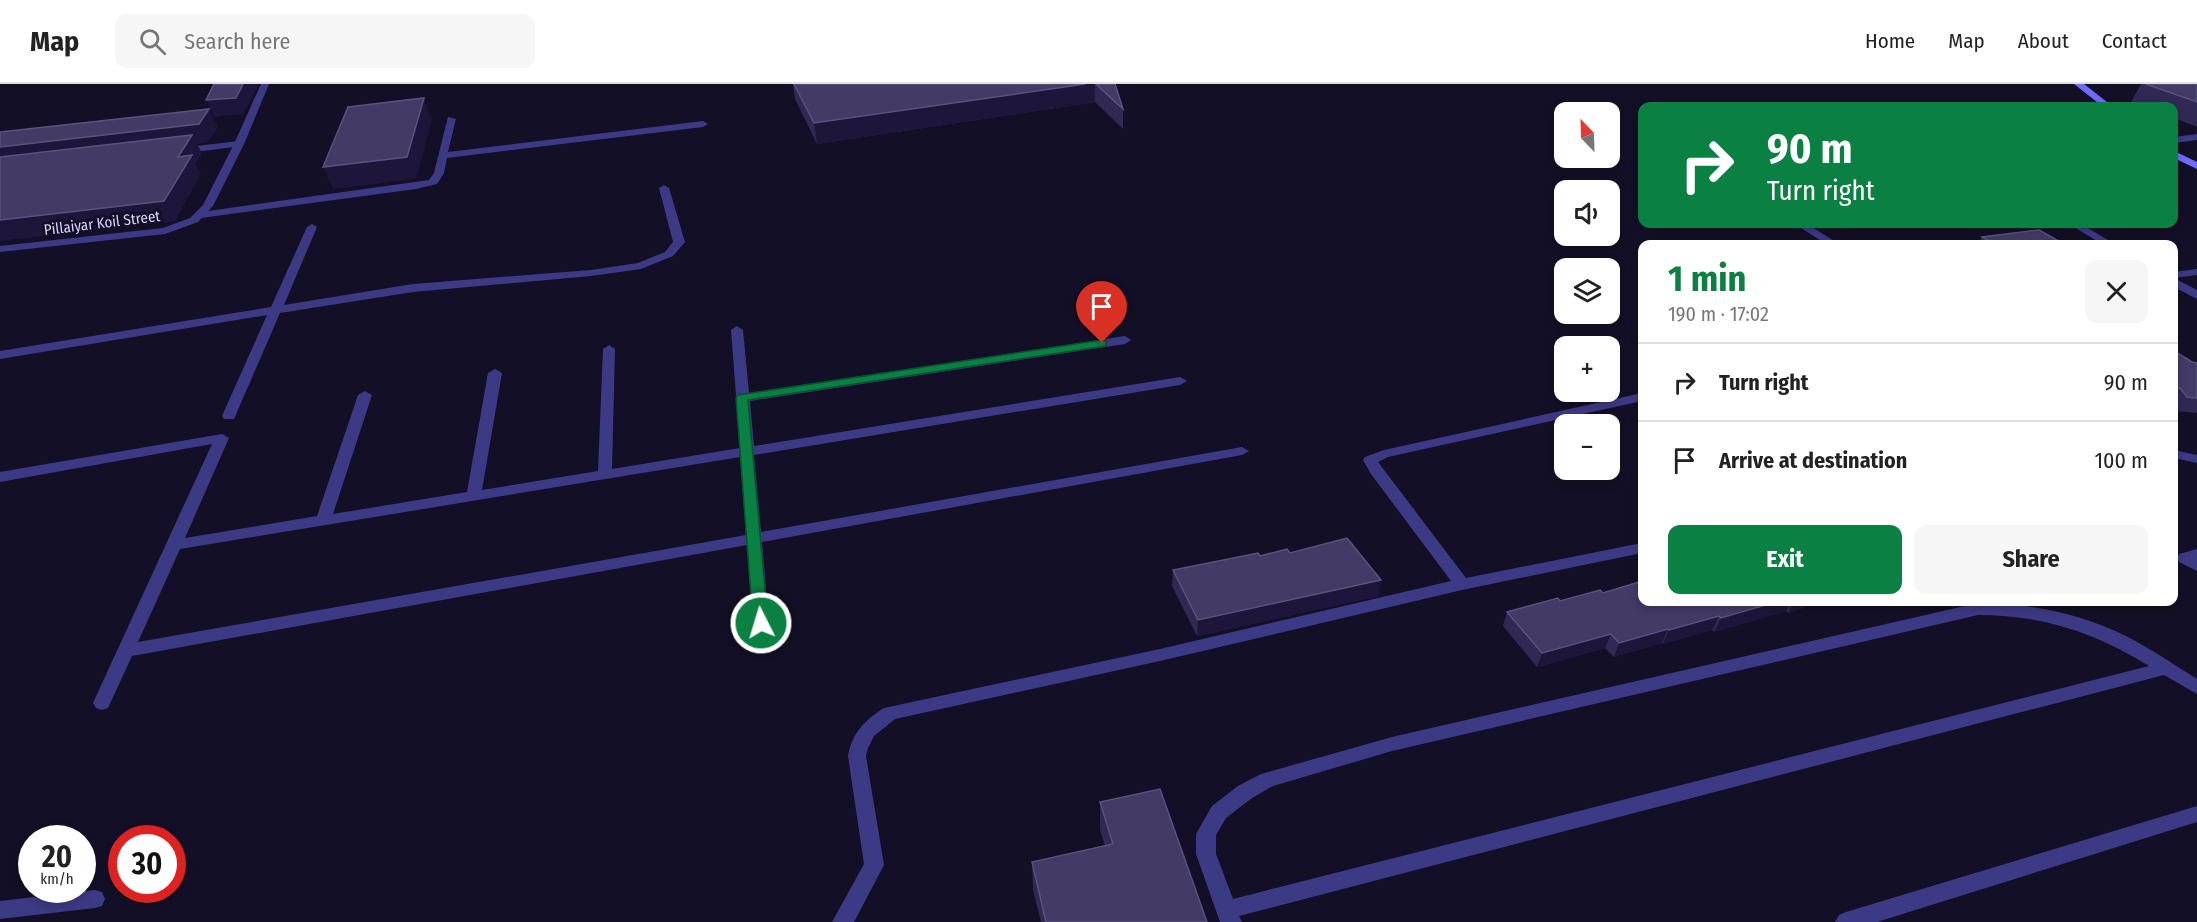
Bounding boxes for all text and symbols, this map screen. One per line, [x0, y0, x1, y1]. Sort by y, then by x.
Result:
search box [115, 14, 535, 68]
text: Map [30, 25, 79, 58]
icon: search [136, 25, 169, 58]
text: Search here [184, 28, 290, 55]
text: Home [1865, 28, 1915, 54]
text: Map [1948, 28, 1985, 54]
text: About [2018, 28, 2069, 54]
text: Contact [2102, 28, 2167, 54]
north arrow [1554, 102, 1620, 168]
map controls [1554, 102, 1620, 480]
text: 90 m [1767, 124, 1852, 174]
icon: right [1668, 126, 1746, 204]
text: Turn right [1767, 175, 1875, 207]
button: sound [1554, 180, 1620, 246]
street label: Pillaiyar Koil Street [43, 207, 161, 239]
text: 1 min [1668, 257, 1746, 301]
button: layers [1554, 258, 1620, 324]
button: close [2085, 260, 2148, 323]
pin [1076, 281, 1127, 343]
icon: arrive [1085, 290, 1118, 323]
text: 190 m · 17:02 [1668, 302, 1769, 326]
button: + [1554, 336, 1620, 402]
icon: right [1668, 366, 1701, 399]
text: Turn right [1719, 369, 1808, 396]
text: 90 m [2104, 369, 2148, 396]
button: − [1554, 414, 1620, 480]
icon: arrive [1668, 444, 1701, 477]
text: Arrive at destination [1719, 447, 1907, 474]
text: 100 m [2094, 447, 2148, 474]
button: Exit [1668, 525, 1902, 594]
button: Share [1914, 525, 2148, 594]
position arrow [729, 591, 793, 655]
speed limit sign: 30 [108, 825, 186, 903]
text: 20 [42, 839, 72, 875]
text: km/h [40, 870, 74, 888]

